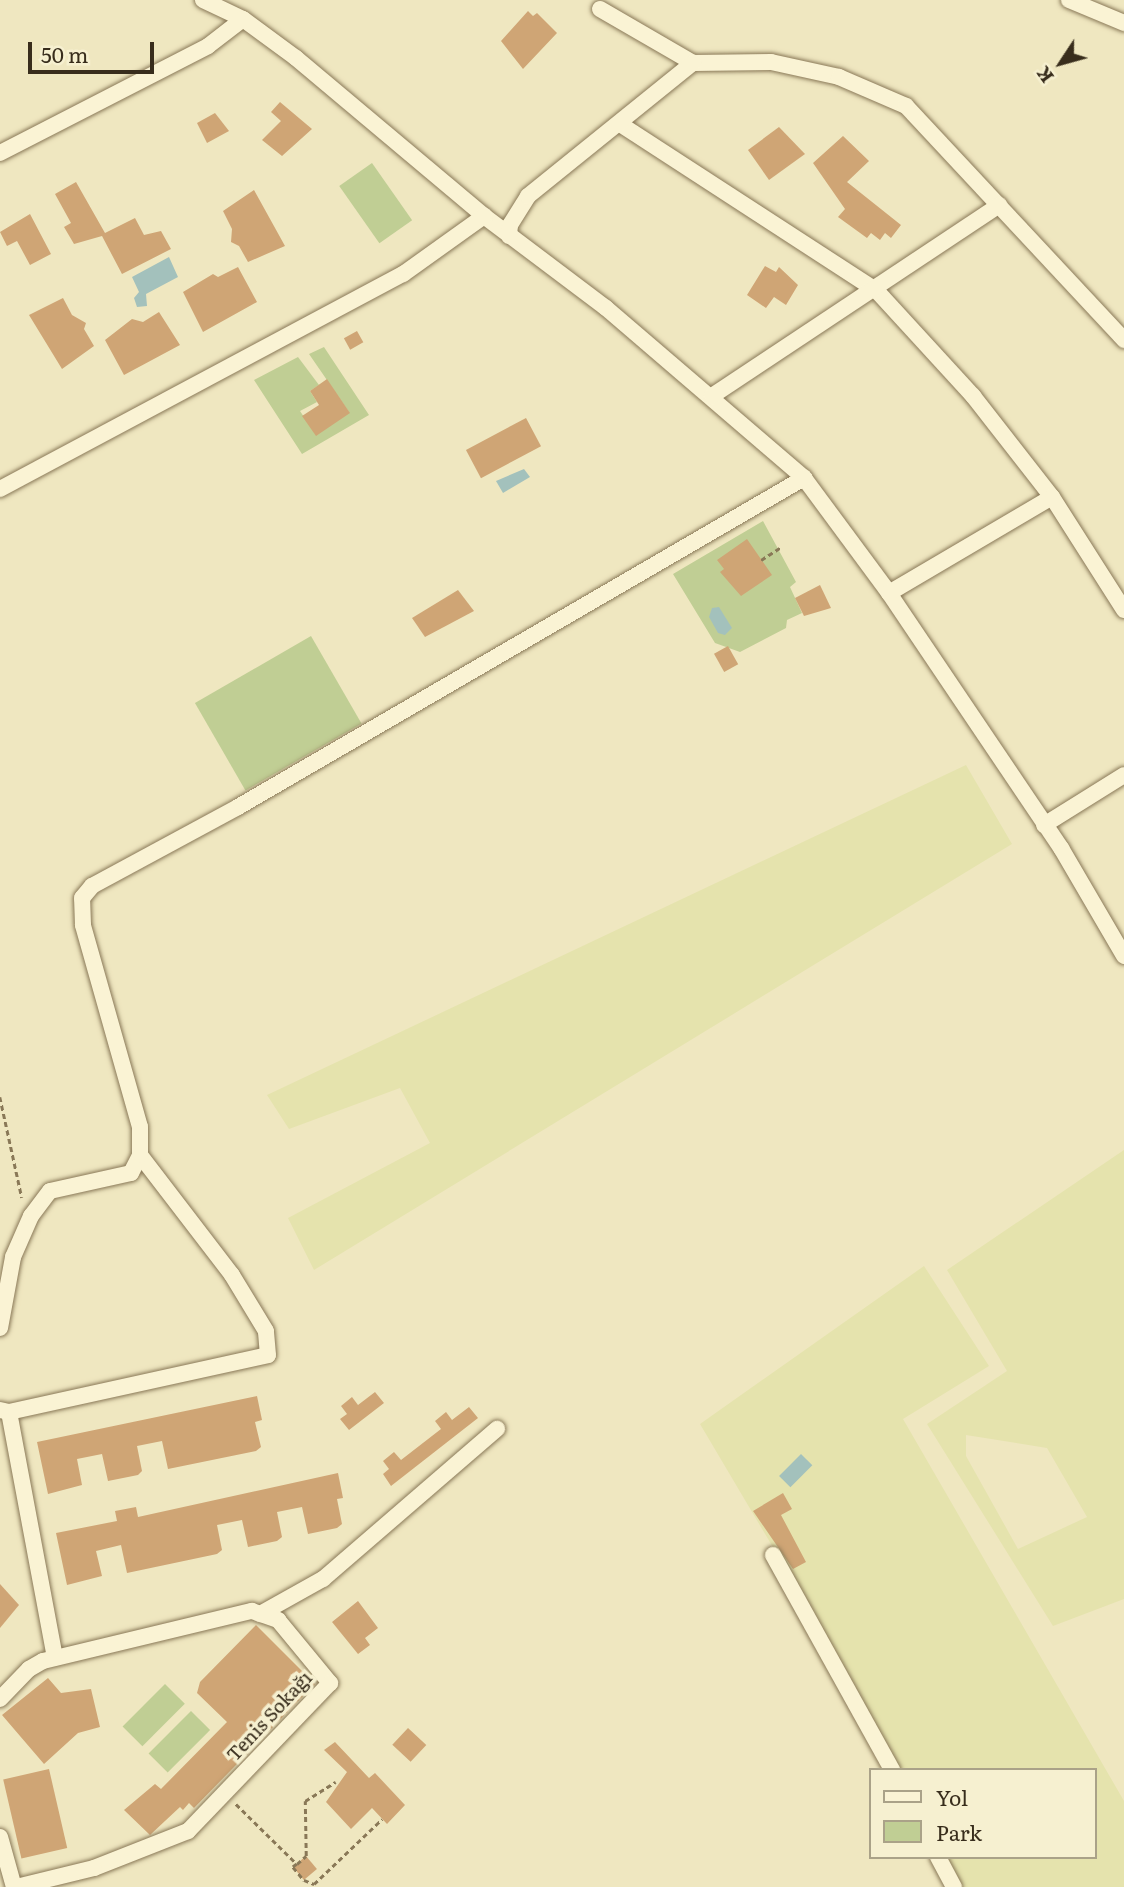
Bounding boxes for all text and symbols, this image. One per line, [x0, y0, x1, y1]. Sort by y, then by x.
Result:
scale bar [32, 28, 158, 72]
north arrow [1026, 28, 1096, 98]
text: 50 m [41, 38, 88, 69]
text: K [1028, 61, 1060, 90]
street label: Tenis Sokağı [222, 1666, 316, 1766]
legend [869, 1768, 1096, 1859]
text: Yol [936, 1781, 968, 1812]
text: Park [936, 1816, 982, 1847]

